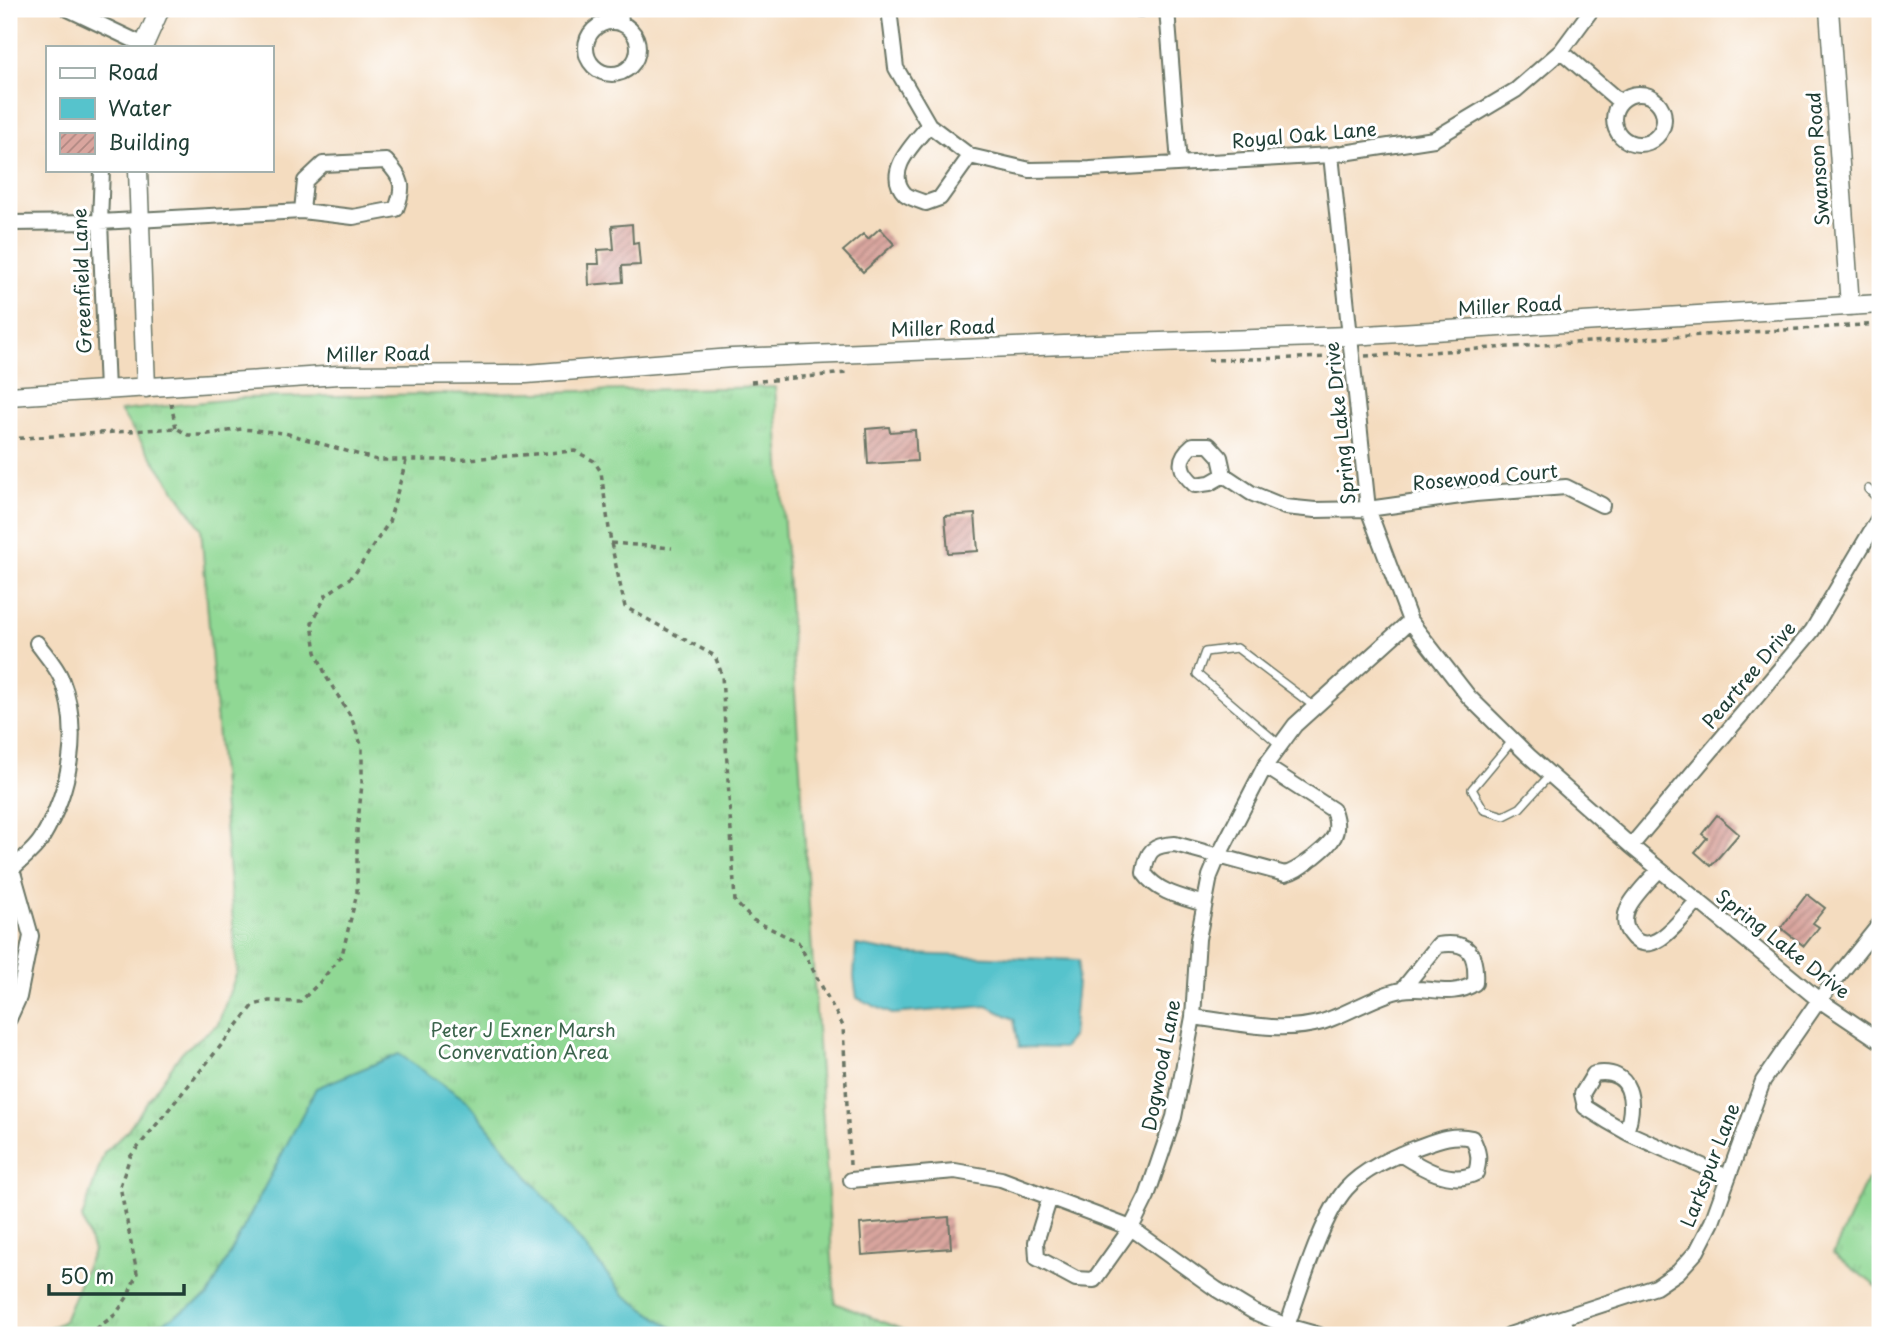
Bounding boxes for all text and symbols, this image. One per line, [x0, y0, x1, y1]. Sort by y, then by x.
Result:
legend [46, 46, 273, 172]
text: Road [108, 55, 159, 87]
text: Water [108, 91, 172, 123]
street label: Swanson Road [1798, 91, 1836, 227]
street label: Royal Oak Lane [1230, 114, 1378, 154]
text: Building [108, 125, 190, 157]
street label: Greenfield Lane [64, 208, 98, 354]
street label: Miller Road [1457, 288, 1563, 322]
street label: Miller Road [890, 311, 996, 343]
street label: Miller Road [326, 338, 430, 368]
street label: Spring Lake Drive [1317, 340, 1361, 506]
street label: Rosewood Court [1411, 456, 1559, 496]
street label: Peartree Drive [1695, 615, 1801, 734]
street label: Spring Lake Drive [1710, 882, 1857, 1005]
street label: Dogwood Lane [1134, 997, 1186, 1133]
park label: Peter J Exner Marsh Convervation Area [430, 1015, 616, 1065]
street label: Larkspur Lane [1673, 1098, 1746, 1231]
scale bar [49, 1253, 184, 1297]
text: 50 m [60, 1259, 114, 1291]

